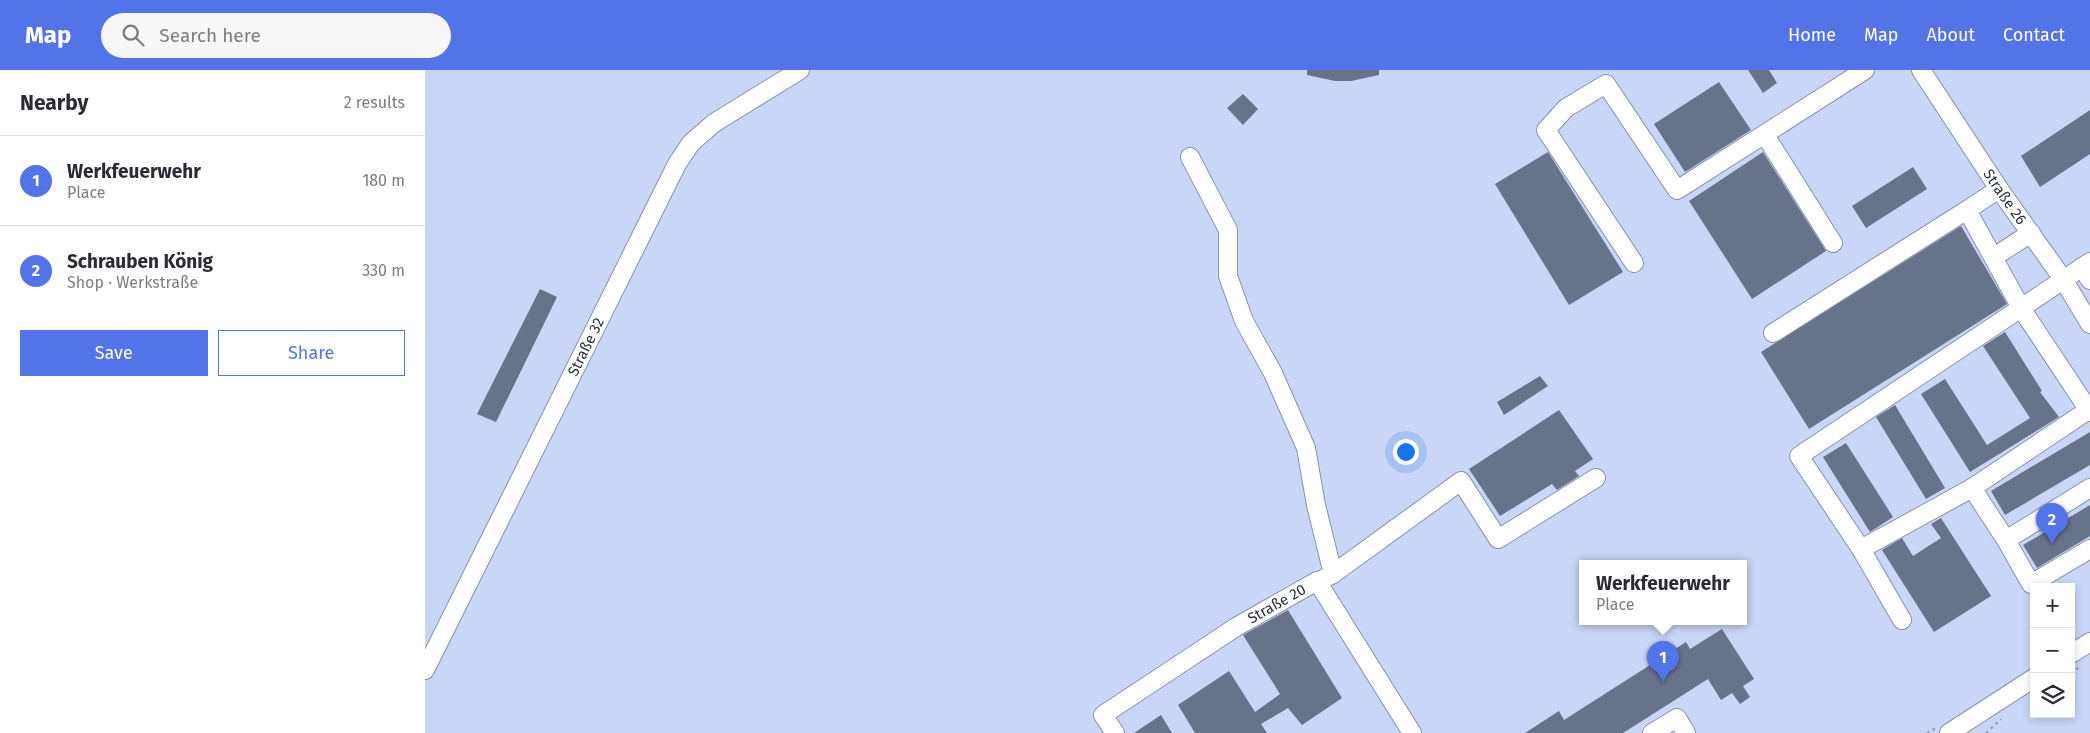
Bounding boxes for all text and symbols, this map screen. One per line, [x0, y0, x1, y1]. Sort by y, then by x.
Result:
search box [101, 13, 451, 58]
text: Map [25, 21, 71, 49]
icon: search [119, 21, 147, 49]
text: Search here [159, 24, 261, 47]
text: Home [1788, 24, 1836, 46]
text: Map [1864, 24, 1898, 46]
text: About [1926, 24, 1975, 46]
text: Contact [2003, 24, 2065, 46]
text: Nearby [20, 90, 88, 116]
text: 2 results [344, 93, 405, 112]
text: Werkfeuerwehr [67, 160, 201, 183]
street label: Straße 26 [1979, 166, 2030, 228]
text: 1 [32, 171, 40, 190]
text: 180 m [362, 171, 405, 190]
text: Place [67, 183, 106, 202]
text: Schrauben König [67, 250, 213, 273]
text: 2 [32, 261, 40, 280]
text: 330 m [362, 261, 405, 280]
text: Shop · Werkstraße [67, 273, 198, 292]
street label: Straße 32 [564, 315, 608, 379]
button: Save [20, 330, 208, 376]
button: Share [218, 330, 405, 376]
your location [1393, 439, 1419, 465]
pin: 2 [2036, 503, 2068, 544]
popup [1579, 560, 1747, 625]
text: Werkfeuerwehr [1596, 572, 1730, 595]
street label: Straße 20 [1245, 580, 1309, 627]
map controls [2030, 583, 2075, 718]
button: + [2030, 583, 2075, 628]
text: Place [1596, 595, 1635, 614]
button: − [2030, 628, 2075, 673]
pin: 1 [1647, 641, 1679, 682]
button: layers [2030, 673, 2075, 718]

